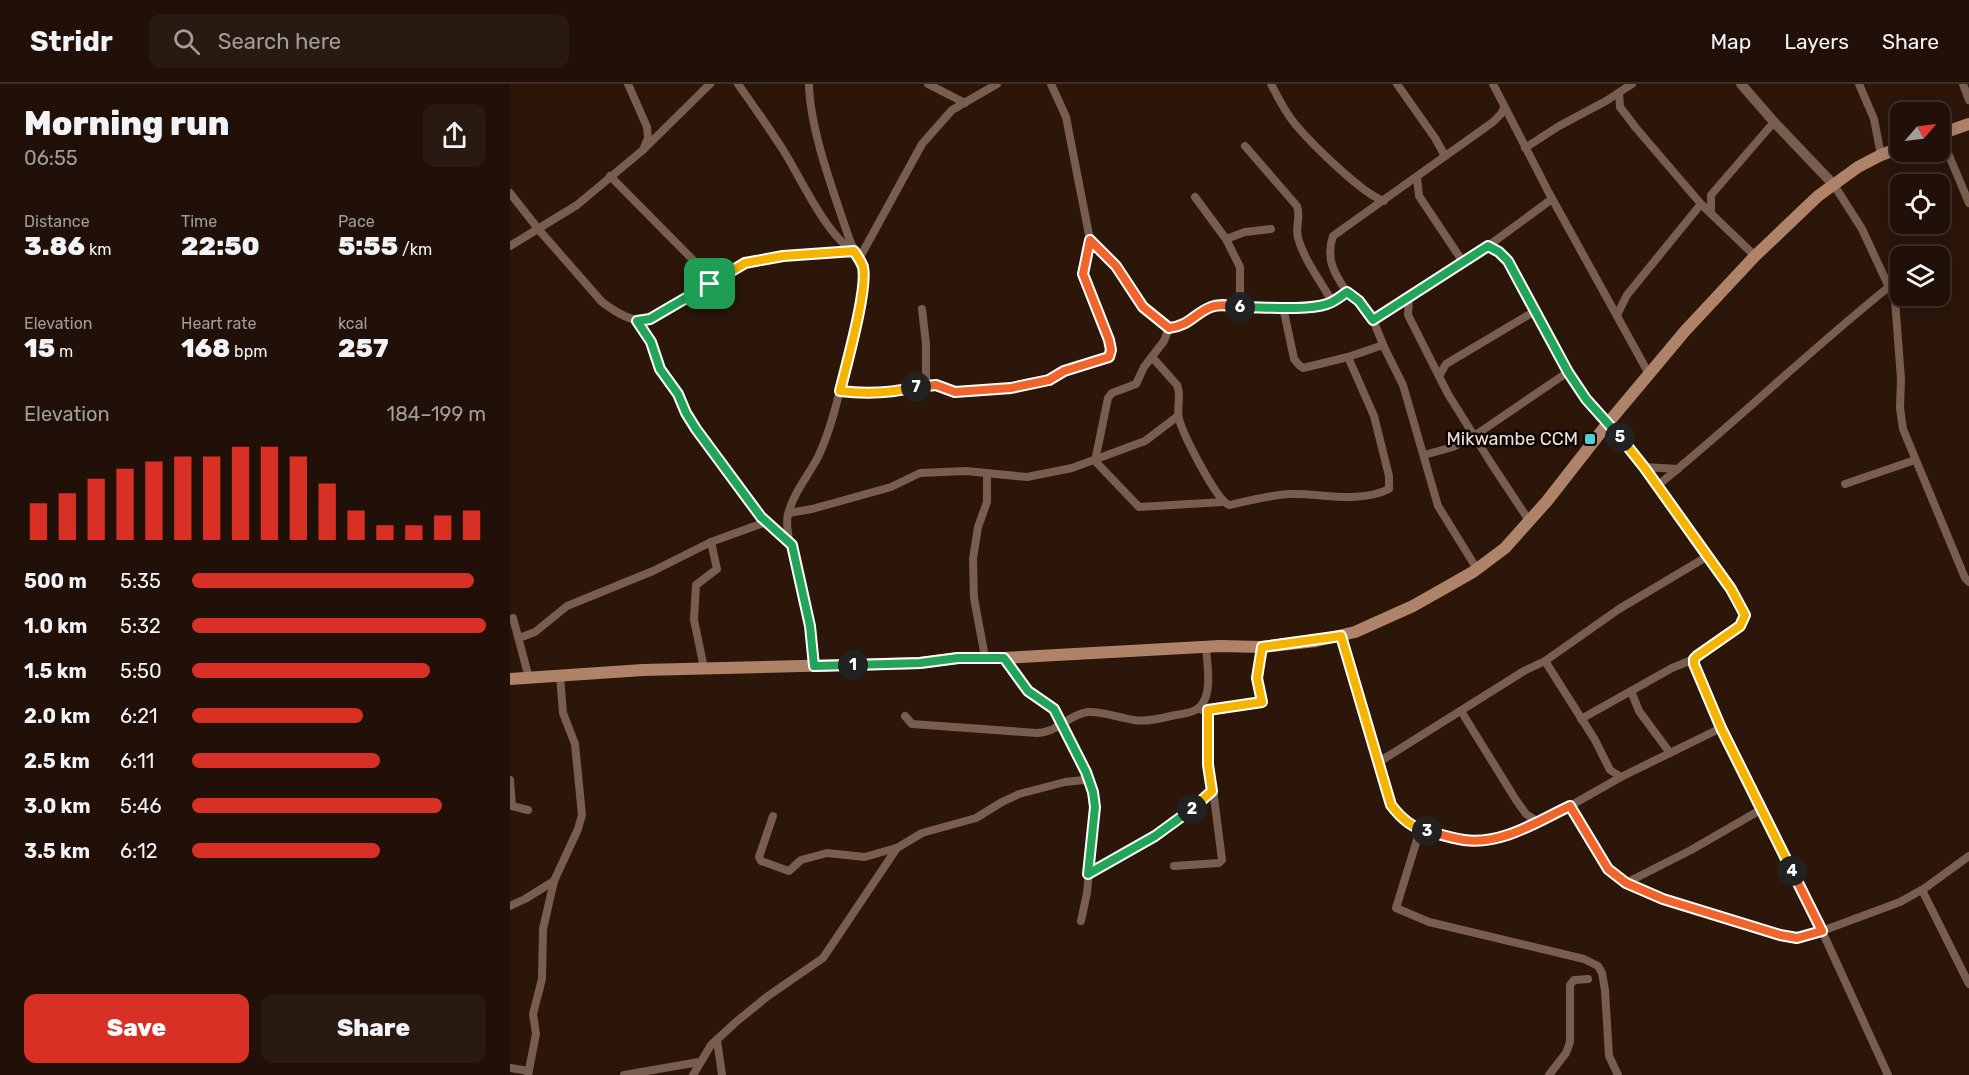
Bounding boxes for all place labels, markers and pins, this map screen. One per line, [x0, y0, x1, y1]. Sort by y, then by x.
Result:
pin [684, 258, 735, 309]
pin: 6 [1225, 292, 1255, 322]
pin: 7 [901, 372, 931, 402]
pin: 5 [1605, 422, 1635, 452]
place label: Mikwambe CCM [1446, 428, 1578, 450]
marker: Mikwambe CCM [1583, 432, 1597, 446]
pin: 1 [838, 650, 868, 680]
pin: 2 [1177, 794, 1207, 824]
pin: 3 [1412, 816, 1442, 846]
pin: 4 [1777, 856, 1807, 886]

